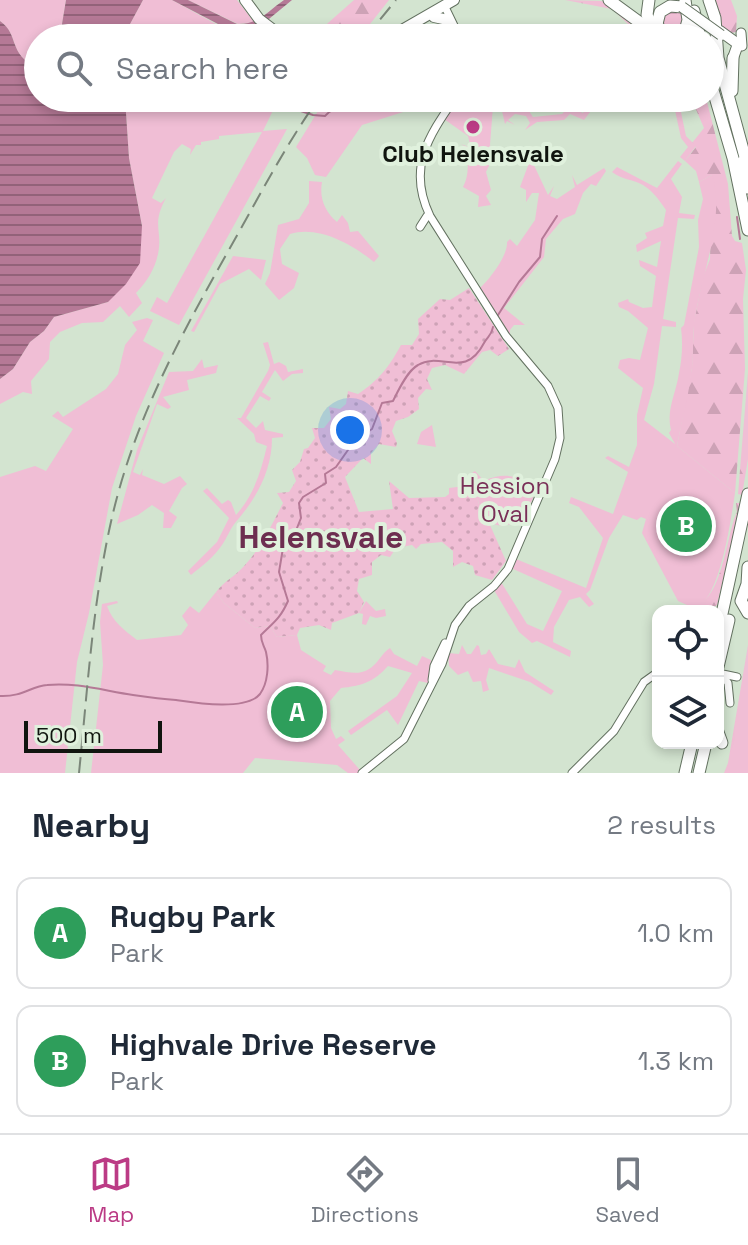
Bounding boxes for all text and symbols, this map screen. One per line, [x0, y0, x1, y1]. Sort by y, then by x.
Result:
search box [24, 24, 724, 112]
icon: search [52, 46, 96, 90]
text: Search here [116, 49, 289, 88]
marker: Club Helensvale [464, 118, 482, 136]
place label: Club Helensvale [382, 138, 564, 169]
your location [330, 410, 370, 450]
park label: Hession Oval [460, 470, 550, 529]
pin: B [660, 496, 712, 556]
district label: Helensvale [239, 517, 403, 557]
map controls [652, 605, 724, 749]
button: locate [652, 605, 724, 677]
button: layers [652, 677, 724, 749]
pin: A [271, 682, 323, 742]
scale bar [24, 717, 162, 753]
text: 500 m [36, 721, 102, 749]
text: Nearby [32, 804, 150, 847]
text: 2 results [607, 808, 716, 842]
text: Rugby Park [110, 897, 276, 936]
text: A [52, 916, 68, 950]
text: 1.0 km [637, 916, 714, 950]
text: Park [110, 936, 164, 970]
text: Highvale Drive Reserve [110, 1025, 437, 1064]
text: B [51, 1044, 69, 1078]
text: 1.3 km [638, 1044, 714, 1078]
text: Park [110, 1064, 164, 1098]
tab: Map [88, 1152, 134, 1228]
tab: Directions [311, 1152, 419, 1228]
tab: Saved [595, 1152, 660, 1228]

